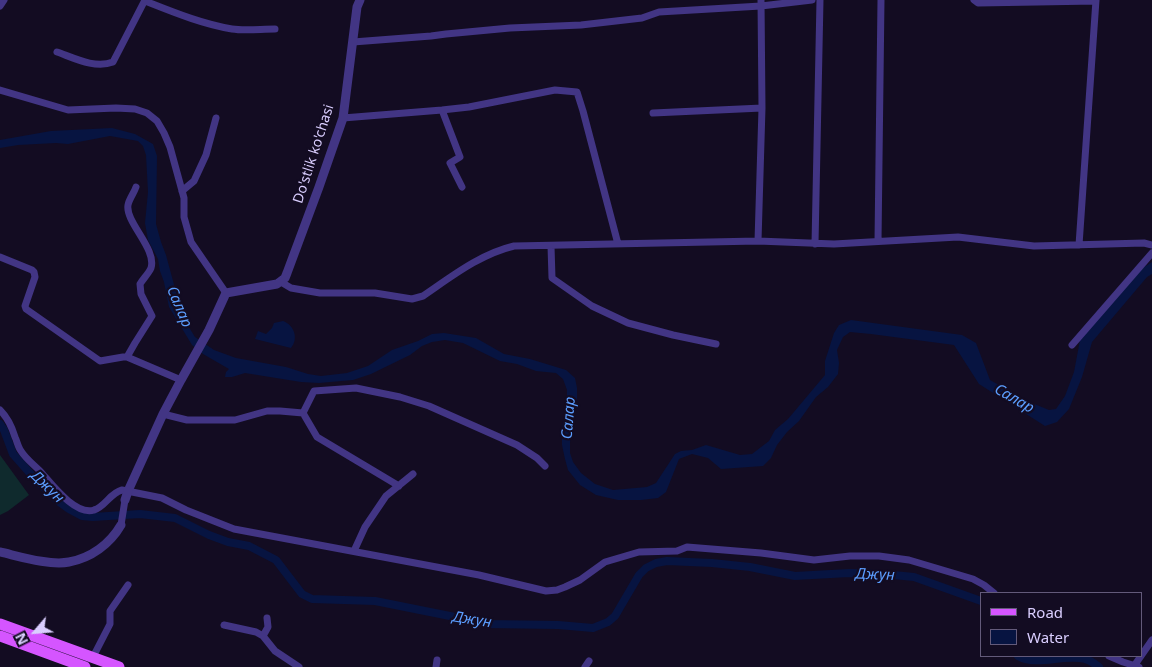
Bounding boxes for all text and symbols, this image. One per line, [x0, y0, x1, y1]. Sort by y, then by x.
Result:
street label: Do'stlik ko'chasi [290, 102, 338, 206]
water label: Салар [162, 284, 196, 330]
water label: Салар [991, 381, 1037, 417]
water label: Салар [558, 396, 580, 440]
water label: Джун [27, 467, 67, 507]
water label: Джун [855, 565, 895, 585]
legend [980, 592, 1142, 657]
text: Road [1027, 602, 1063, 622]
north arrow [10, 607, 60, 657]
water label: Джун [451, 608, 493, 632]
text: Water [1027, 627, 1069, 647]
text: N [10, 630, 32, 648]

